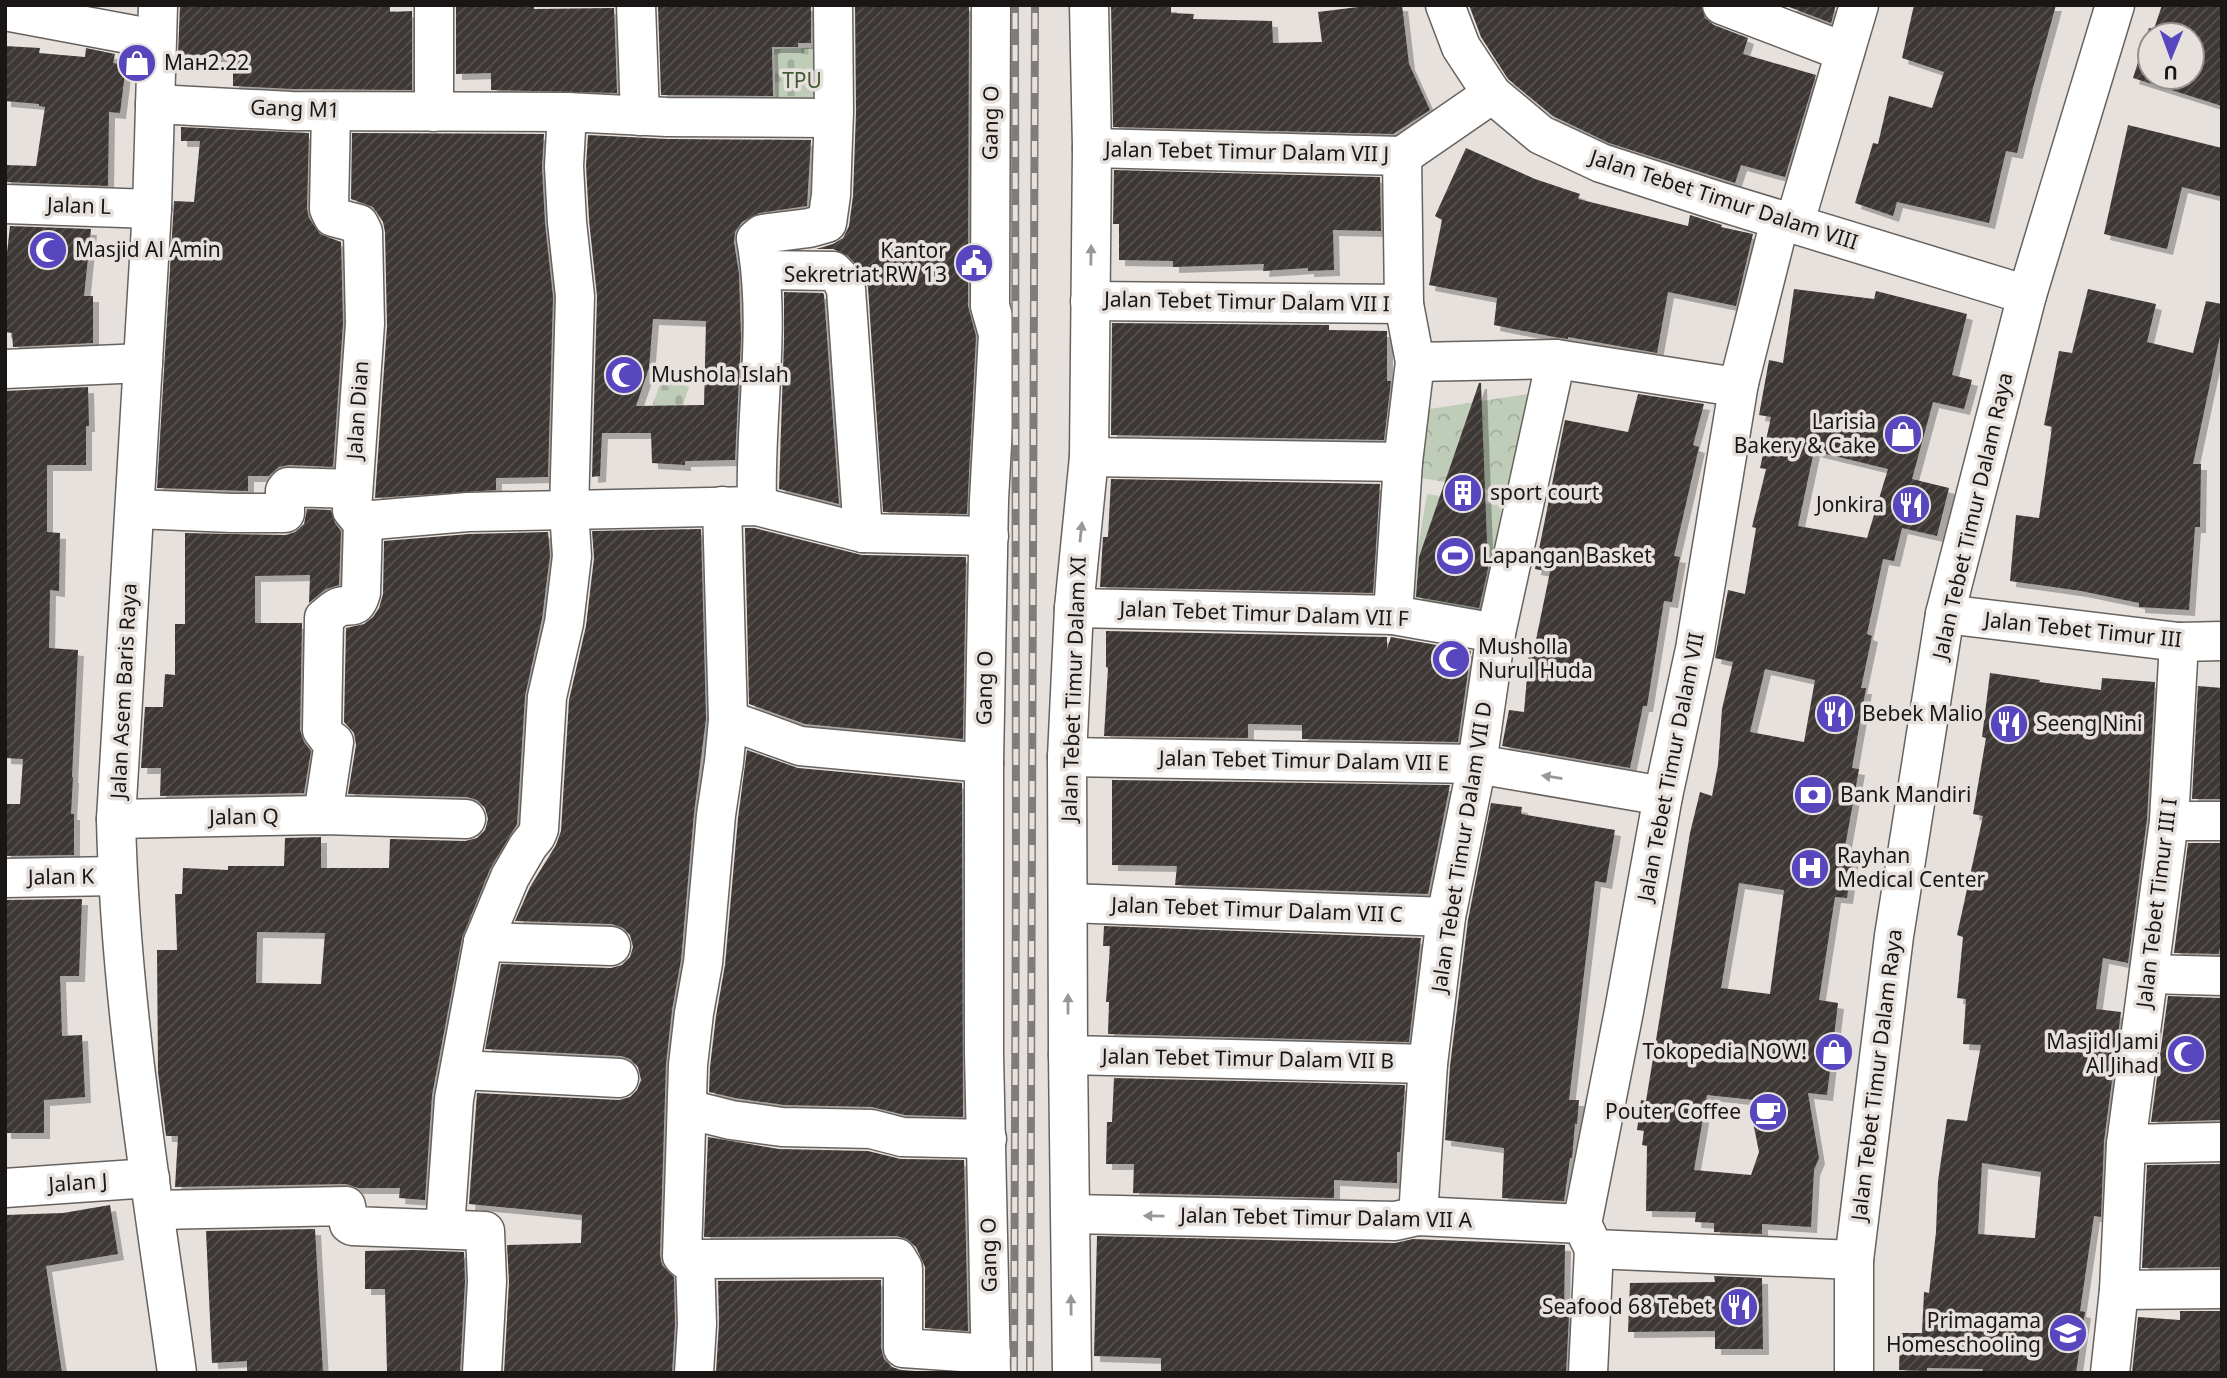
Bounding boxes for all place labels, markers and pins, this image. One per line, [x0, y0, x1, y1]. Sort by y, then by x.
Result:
shop icon: Ман2.22 [116, 42, 158, 84]
place label: Ман2.22 [164, 48, 249, 76]
mosque icon: Masjid Al Amin [27, 229, 69, 271]
place label: Masjid Al Amin [75, 235, 221, 263]
place label: Kantor Sekretriat RW 13 [784, 236, 947, 288]
public building icon: Kantor Sekretriat RW 13 [953, 242, 995, 284]
mosque icon: Mushola Islah [603, 354, 645, 396]
place label: Mushola Islah [651, 360, 789, 388]
place label: Larisia Bakery & Cake [1734, 407, 1876, 459]
shop icon: Larisia Bakery & Cake [1882, 413, 1924, 455]
building icon: sport court [1442, 472, 1484, 514]
place label: sport court [1490, 478, 1600, 506]
restaurant icon: Jonkira [1890, 484, 1932, 526]
place label: Jonkira [1814, 490, 1884, 518]
sports icon: Lapangan Basket [1434, 535, 1476, 577]
place label: Lapangan Basket [1482, 541, 1652, 569]
place label: Musholla Nurul Huda [1478, 632, 1593, 684]
mosque icon: Musholla Nurul Huda [1430, 638, 1472, 680]
restaurant icon: Bebek Malio [1814, 693, 1856, 735]
place label: Bebek Malio [1862, 699, 1983, 727]
restaurant icon: Seeng Nini [1988, 703, 2030, 745]
place label: Seeng Nini [2036, 709, 2142, 737]
bank icon: Bank Mandiri [1792, 774, 1834, 816]
place label: Bank Mandiri [1840, 780, 1971, 808]
place label: Rayhan Medical Center [1837, 841, 1985, 893]
hospital icon: Rayhan Medical Center [1789, 847, 1831, 889]
place label: Masjid Jami Al Jihad [2046, 1027, 2159, 1079]
shop icon: Tokopedia NOW! [1813, 1031, 1855, 1073]
mosque icon: Masjid Jami Al Jihad [2165, 1033, 2207, 1075]
place label: Tokopedia NOW! [1643, 1037, 1807, 1065]
cafe icon: Pouter Coffee [1747, 1091, 1789, 1133]
place label: Pouter Coffee [1605, 1097, 1741, 1125]
restaurant icon: Seafood 68 Tebet [1718, 1286, 1760, 1328]
place label: Seafood 68 Tebet [1542, 1292, 1712, 1320]
place label: Primagama Homeschooling [1886, 1306, 2041, 1358]
school or university icon: Primagama Homeschooling [2047, 1312, 2089, 1354]

